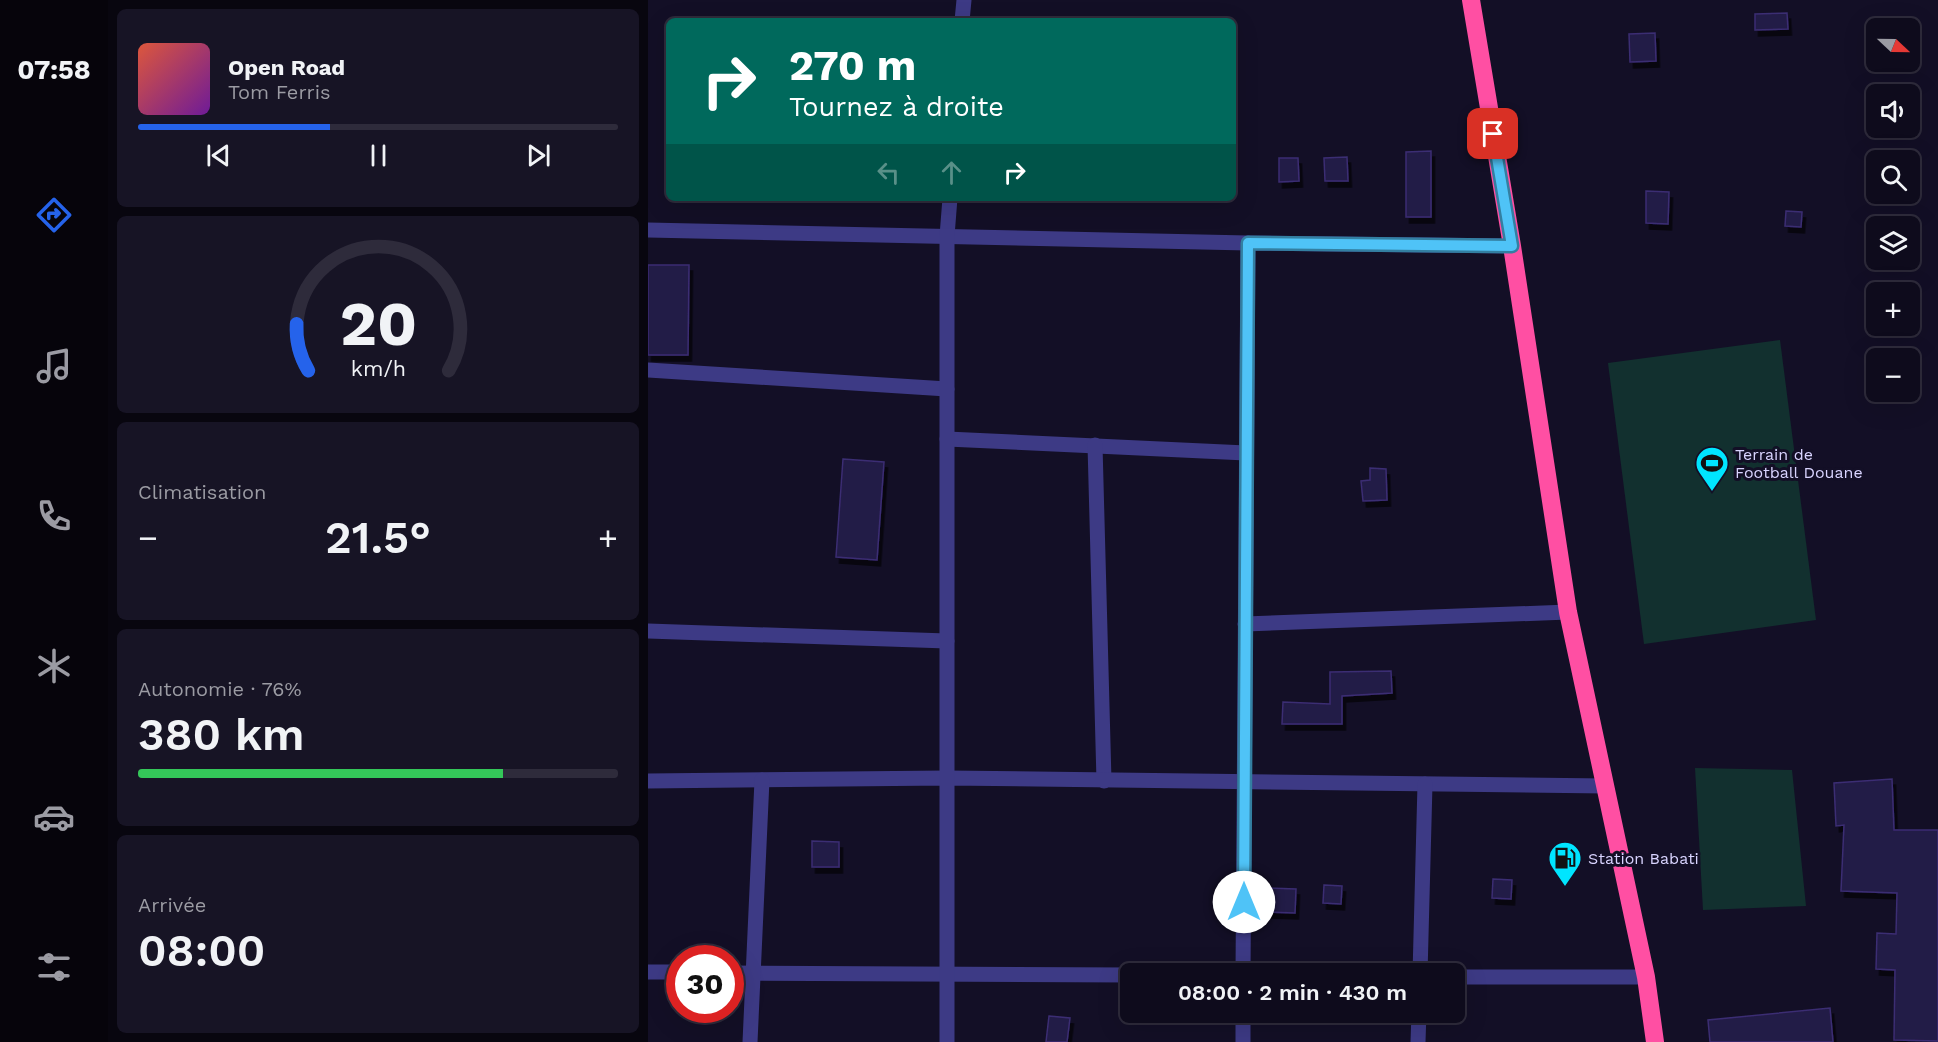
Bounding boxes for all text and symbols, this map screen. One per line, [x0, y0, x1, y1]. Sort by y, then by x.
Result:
north arrow [1866, 18, 1920, 72]
map controls [1866, 18, 1920, 402]
text: 270 m [789, 41, 916, 90]
icon: right [690, 42, 768, 120]
text: 07:58 [17, 54, 91, 86]
text: Open Road [228, 55, 345, 80]
text: Tom Ferris [228, 80, 331, 104]
button: sound [1866, 84, 1920, 138]
text: Tournez à droite [789, 91, 1004, 123]
pin [1467, 108, 1518, 159]
icon: arrive [1476, 117, 1509, 150]
icon: previous [202, 139, 235, 172]
icon: pause [362, 139, 395, 172]
icon: next [522, 139, 555, 172]
button: search [1866, 150, 1920, 204]
icon: left [872, 156, 905, 189]
icon: ahead [935, 156, 968, 189]
icon: right [998, 156, 1031, 189]
icon: directions [33, 194, 75, 236]
button: layers [1866, 216, 1920, 270]
button: + [1866, 282, 1920, 336]
text: 20 [339, 288, 417, 361]
icon: music [33, 345, 75, 387]
button: − [1866, 348, 1920, 402]
text: km/h [350, 357, 406, 382]
sports icon: Terrain de Football Douane [1694, 445, 1730, 492]
place label: Terrain de Football Douane [1735, 445, 1863, 482]
text: Climatisation [138, 480, 266, 504]
icon: phone [33, 495, 75, 537]
text: 21.5° [325, 511, 431, 564]
text: − [138, 518, 158, 557]
text: + [598, 518, 618, 557]
icon: climate [33, 645, 75, 687]
text: Autonomie · 76% [138, 677, 302, 701]
text: 380 km [138, 708, 305, 761]
icon: car [33, 796, 75, 838]
fuel station icon: Station Babati [1547, 840, 1583, 887]
place label: Station Babati [1588, 849, 1699, 868]
position arrow [1212, 870, 1276, 934]
text: Arrivée [138, 893, 206, 917]
text: 08:00 [138, 924, 265, 977]
speed limit sign: 30 [666, 945, 744, 1023]
icon: filters [33, 946, 75, 988]
text: 08:00 · 2 min · 430 m [1178, 980, 1407, 1005]

